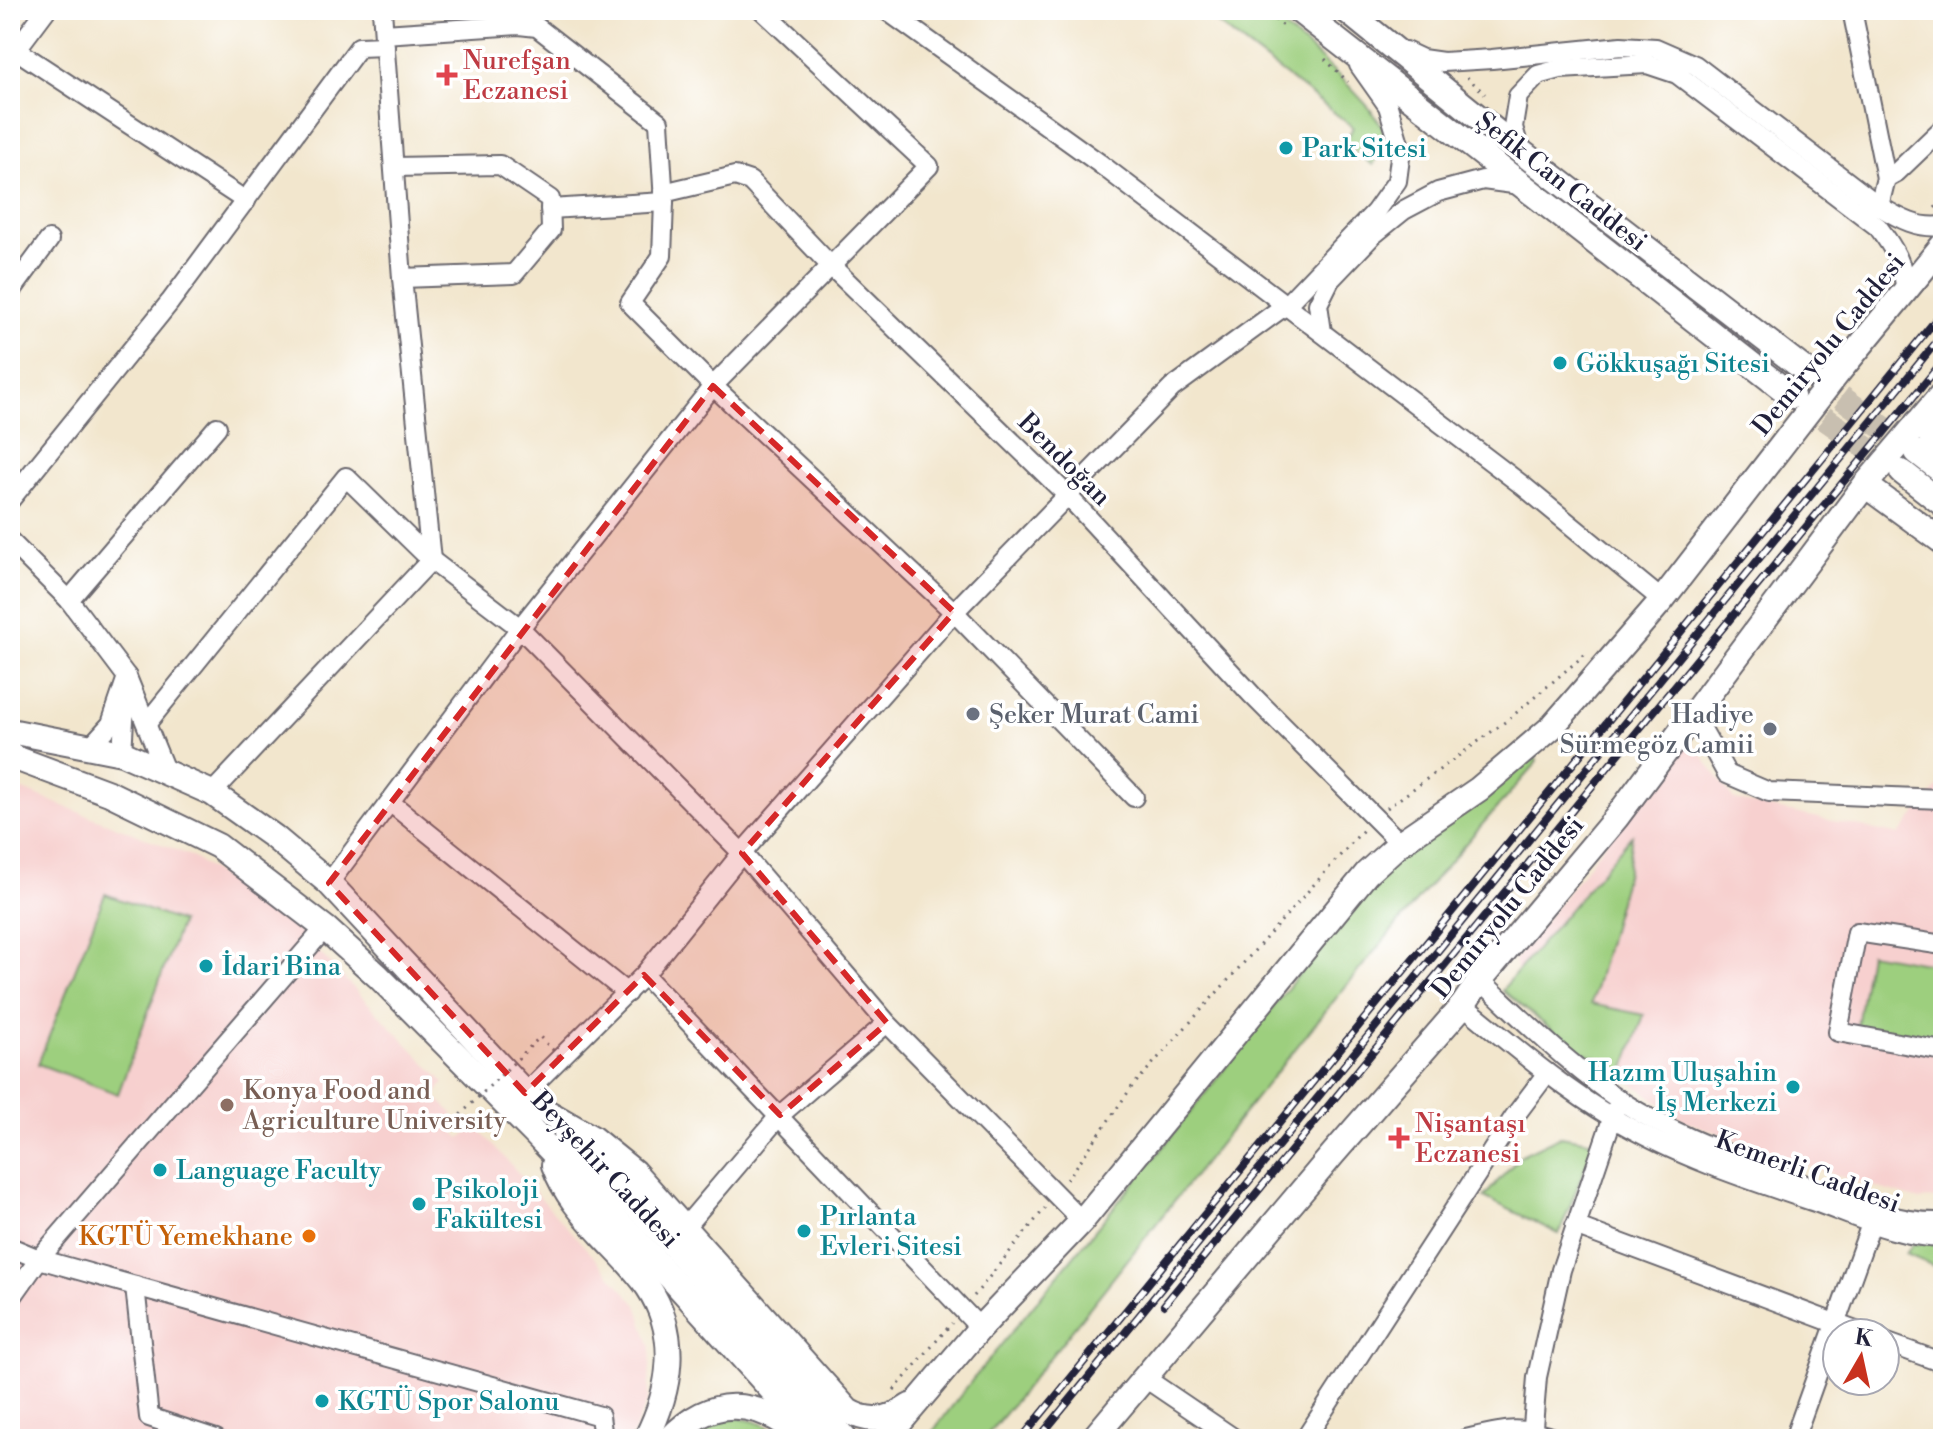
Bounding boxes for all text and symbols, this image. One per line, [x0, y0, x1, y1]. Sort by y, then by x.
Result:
place label: Nurefşan Eczanesi [463, 45, 571, 107]
marker: Nurefşan Eczanesi [438, 66, 456, 84]
street label: Şefik Can Caddesi [1469, 105, 1653, 259]
place label: Park Sitesi [1302, 133, 1427, 165]
marker: Park Sitesi [1277, 139, 1295, 157]
street label: Demiryolu Caddesi [1746, 247, 1912, 442]
place label: Gökkuşağı Sitesi [1576, 348, 1770, 380]
marker: Gökkuşağı Sitesi [1551, 354, 1569, 372]
street label: Bendoğan [1010, 406, 1117, 513]
place label: Şeker Murat Cami [989, 699, 1199, 731]
place label: Hadiye Sürmegöz Camii [1560, 699, 1754, 761]
marker: Şeker Murat Cami [964, 705, 982, 723]
marker: Hadiye Sürmegöz Camii [1761, 720, 1779, 738]
street label: Demiryolu Caddesi [1425, 810, 1591, 1005]
place label: İdari Bina [222, 950, 342, 983]
marker: İdari Bina [197, 957, 215, 975]
place label: Hazım Uluşahin İş Merkezi [1588, 1057, 1777, 1119]
place label: Konya Food and Agriculture University [242, 1075, 507, 1137]
marker: Hazım Uluşahin İş Merkezi [1784, 1078, 1802, 1096]
street label: Beyşehir Caddesi [524, 1084, 686, 1255]
marker: Konya Food and Agriculture University [218, 1096, 236, 1114]
place label: Nişantaşı Eczanesi [1415, 1108, 1526, 1170]
street label: Kemerli Caddesi [1711, 1124, 1904, 1220]
marker: Nişantaşı Eczanesi [1390, 1129, 1408, 1147]
place label: Language Faculty [176, 1155, 381, 1187]
marker: Language Faculty [151, 1161, 169, 1179]
place label: Psikoloji Fakültesi [435, 1174, 543, 1236]
marker: Psikoloji Fakültesi [410, 1195, 428, 1213]
place label: Pırlanta Evleri Sitesi [820, 1201, 962, 1263]
place label: KGTÜ Yemekhane [78, 1220, 293, 1253]
marker: Pırlanta Evleri Sitesi [795, 1222, 813, 1240]
marker: KGTÜ Yemekhane [300, 1227, 318, 1245]
north arrow [1821, 1317, 1901, 1397]
text: K [1853, 1324, 1876, 1354]
place label: KGTÜ Spor Salonu [338, 1385, 560, 1418]
marker: KGTÜ Spor Salonu [313, 1392, 331, 1410]

